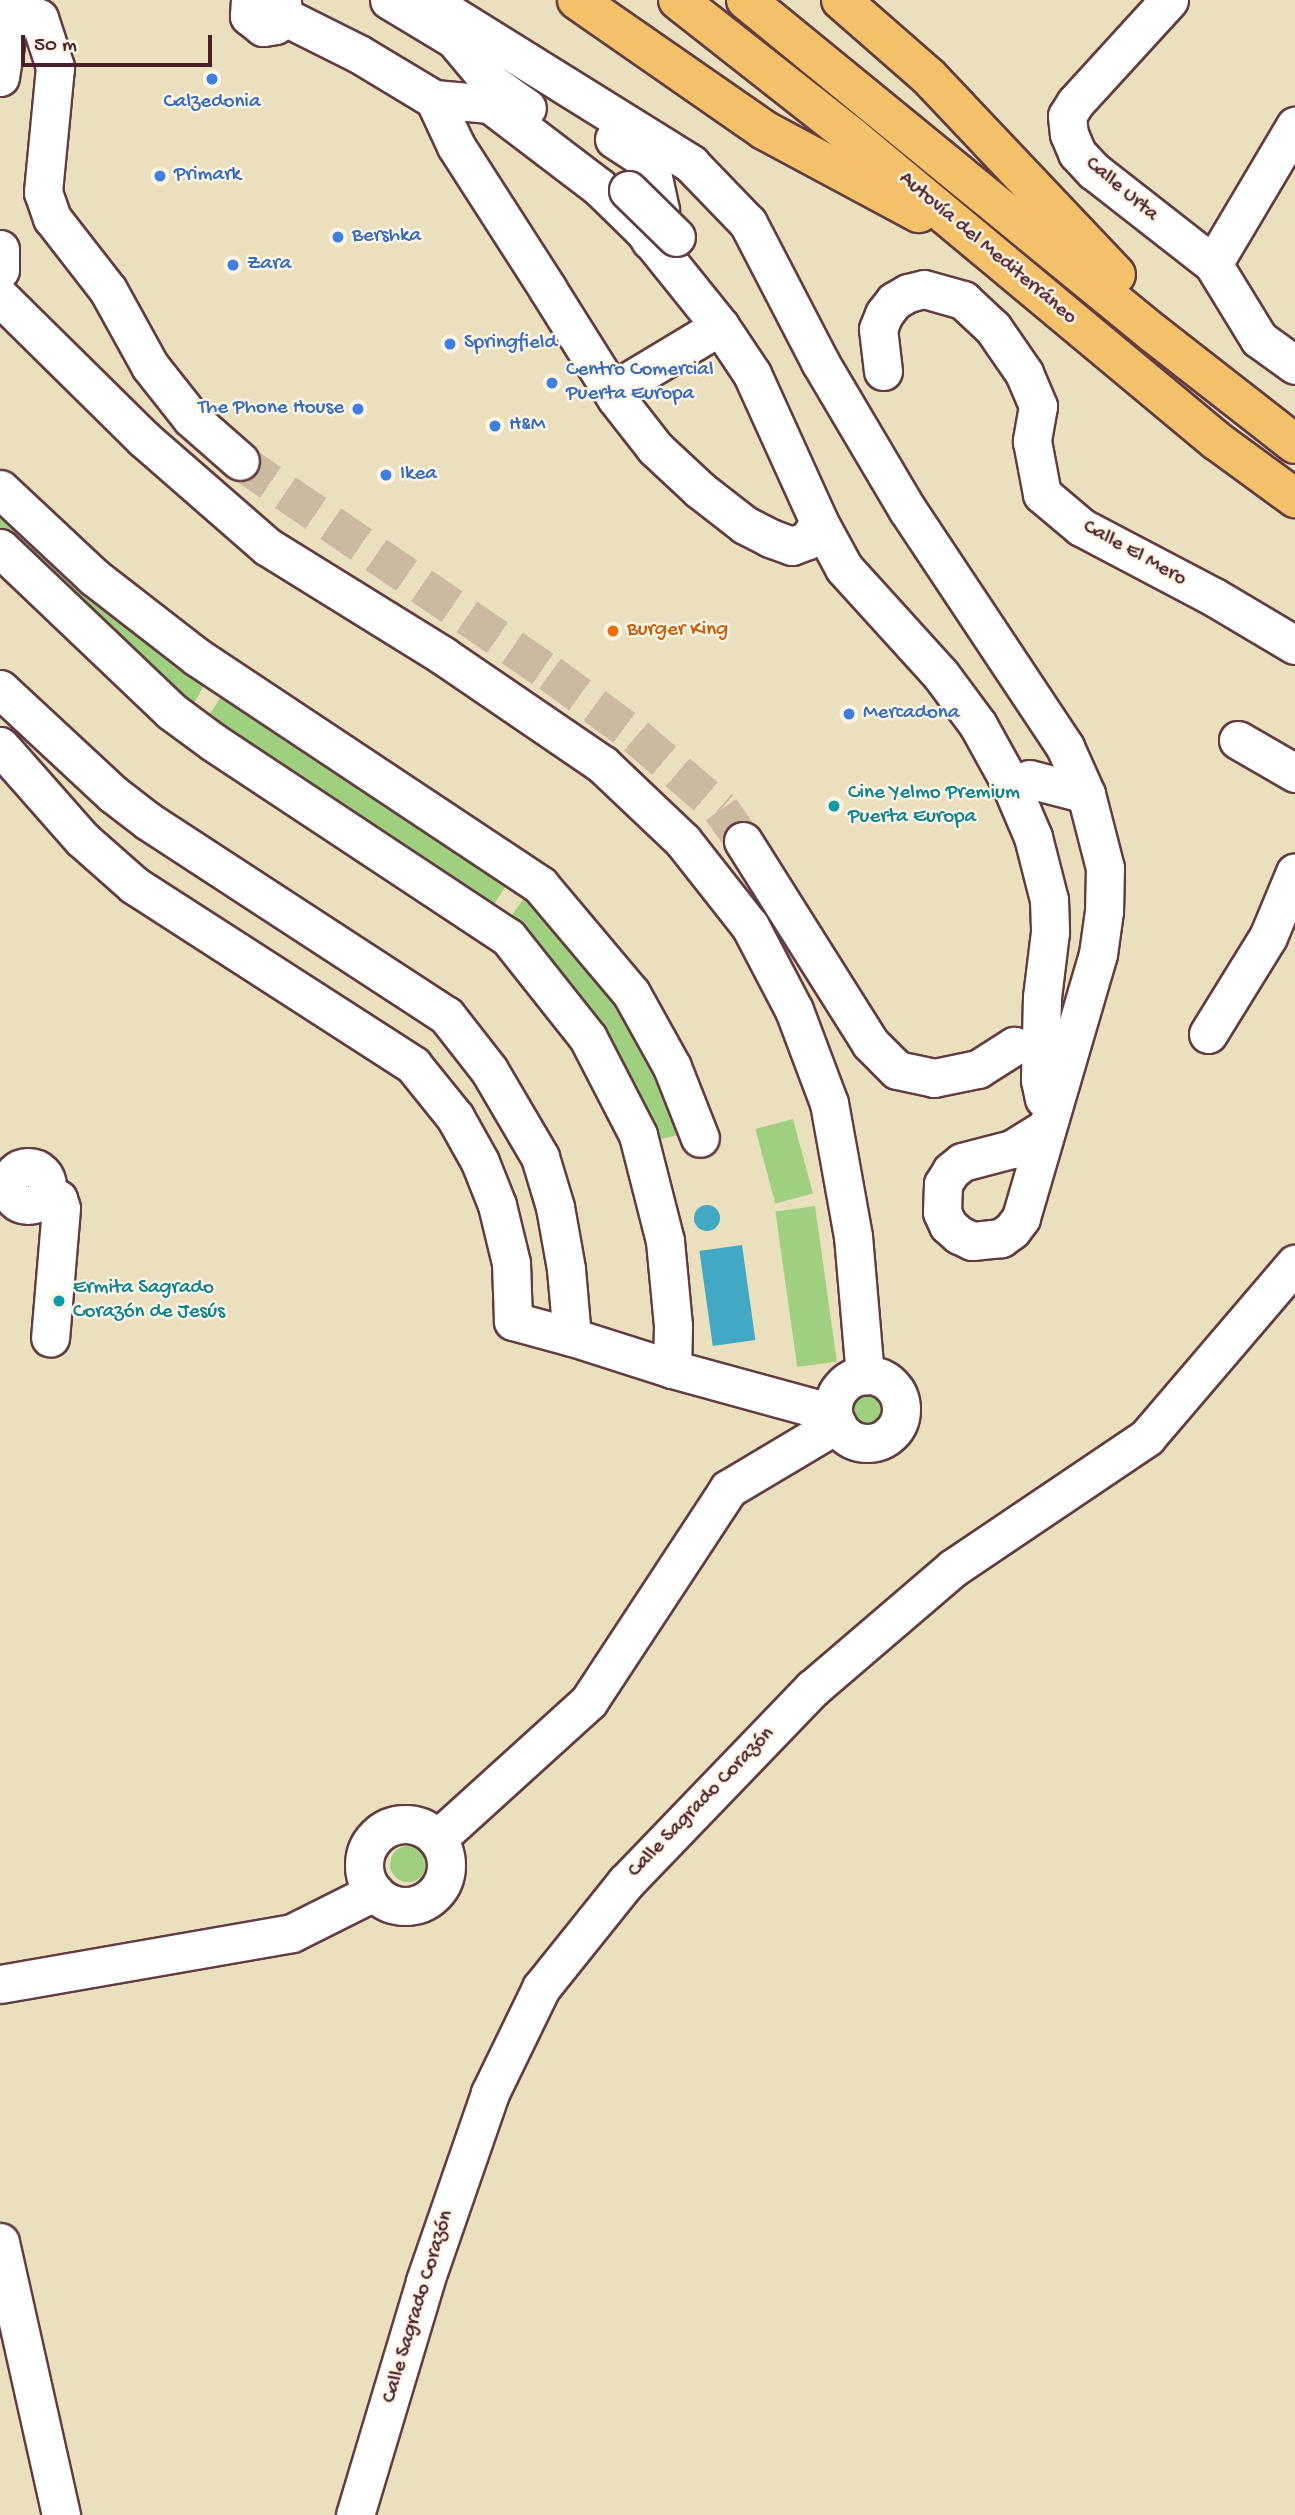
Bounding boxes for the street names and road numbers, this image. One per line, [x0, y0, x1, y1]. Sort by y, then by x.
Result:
street label: Calle Urta [1079, 152, 1163, 228]
street label: Autovía del Mediterráneo [893, 167, 1081, 331]
street label: Calle El Mero [1078, 515, 1190, 593]
street label: Calle Sagrado Corazón [623, 1722, 781, 1884]
street label: Calle Sagrado Corazón [378, 2208, 460, 2406]

